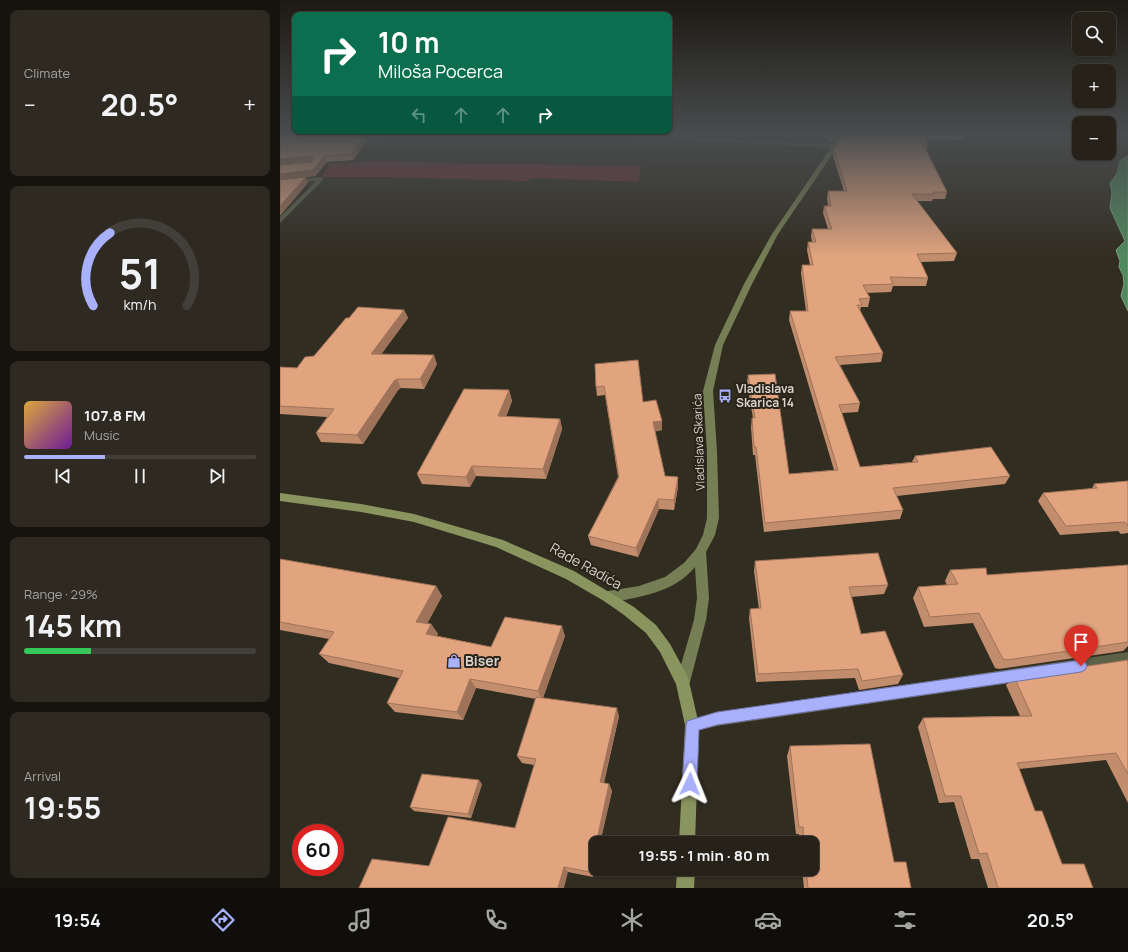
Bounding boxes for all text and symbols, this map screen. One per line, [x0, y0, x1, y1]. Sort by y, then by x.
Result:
map controls [1072, 12, 1116, 160]
button: search [1072, 12, 1116, 56]
text: 10 m [378, 23, 439, 61]
icon: right [312, 28, 364, 80]
text: Miloša Pocerca [378, 59, 503, 83]
text: Climate [24, 64, 70, 82]
button: + [1072, 64, 1116, 108]
text: 20.5° [101, 84, 179, 125]
text: − [24, 90, 36, 120]
text: + [243, 90, 256, 120]
icon: left [408, 104, 430, 126]
icon: ahead [450, 104, 472, 126]
icon: ahead [492, 104, 514, 126]
icon: right [534, 104, 556, 126]
button: − [1072, 116, 1116, 160]
text: 51 [119, 245, 161, 301]
text: km/h [123, 295, 157, 314]
place label: Vladislava Skarica 14 [736, 380, 794, 411]
bus stop icon: Vladislava Skarica 14 [717, 388, 733, 404]
street label: Vladislava Skarića [688, 393, 709, 491]
text: 107.8 FM [84, 405, 146, 426]
text: Music [84, 426, 120, 444]
icon: previous [52, 465, 74, 487]
icon: pause [129, 465, 151, 487]
icon: next [206, 465, 228, 487]
street label: Rade Radića [547, 538, 626, 593]
text: Range · 29% [24, 585, 98, 603]
text: 145 km [24, 605, 122, 646]
pin [1064, 625, 1098, 666]
icon: arrive [1070, 631, 1092, 653]
place label: Biser [465, 651, 500, 670]
shop icon: Biser [446, 653, 462, 669]
position arrow [669, 763, 711, 805]
text: Arrival [24, 767, 61, 785]
text: 19:55 [24, 787, 101, 828]
speed limit sign: 60 [292, 824, 344, 876]
text: 19:55 · 1 min · 80 m [639, 845, 769, 866]
icon: directions [209, 906, 237, 934]
icon: music [346, 906, 374, 934]
icon: phone [482, 906, 510, 934]
icon: climate [618, 906, 646, 934]
icon: car [754, 906, 782, 934]
icon: filters [891, 906, 919, 934]
text: 19:54 [54, 908, 101, 932]
text: 20.5° [1027, 908, 1074, 932]

